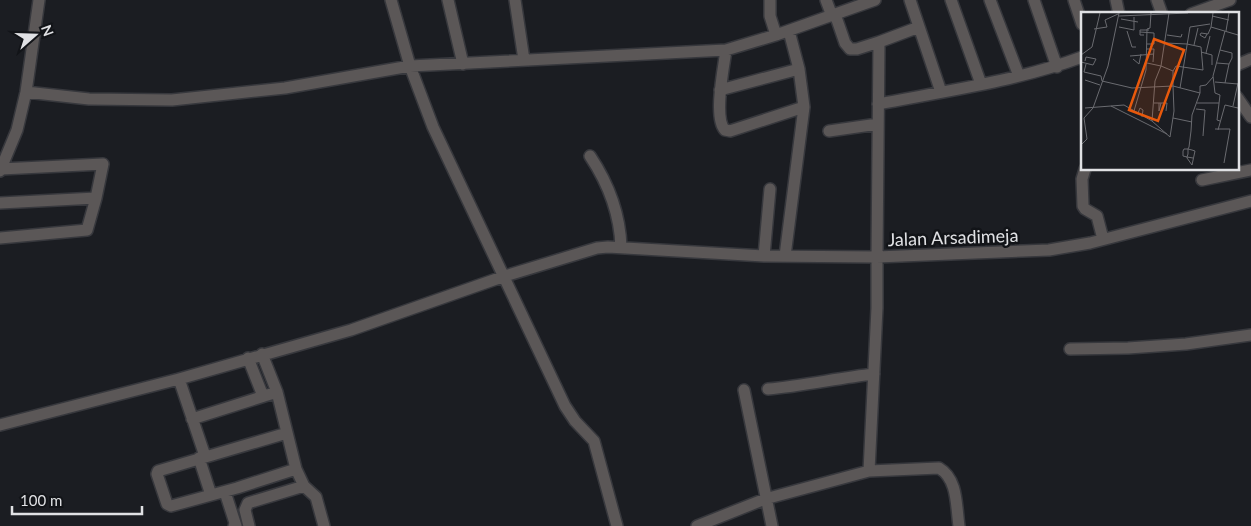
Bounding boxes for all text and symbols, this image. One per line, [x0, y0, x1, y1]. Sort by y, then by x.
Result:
north arrow [10, 10, 60, 60]
inset map [1081, 12, 1238, 170]
text: N [38, 22, 58, 38]
street label: Jalan Arsadimeja [887, 224, 1019, 250]
scale bar [12, 484, 142, 516]
text: 100 m [20, 491, 62, 509]

